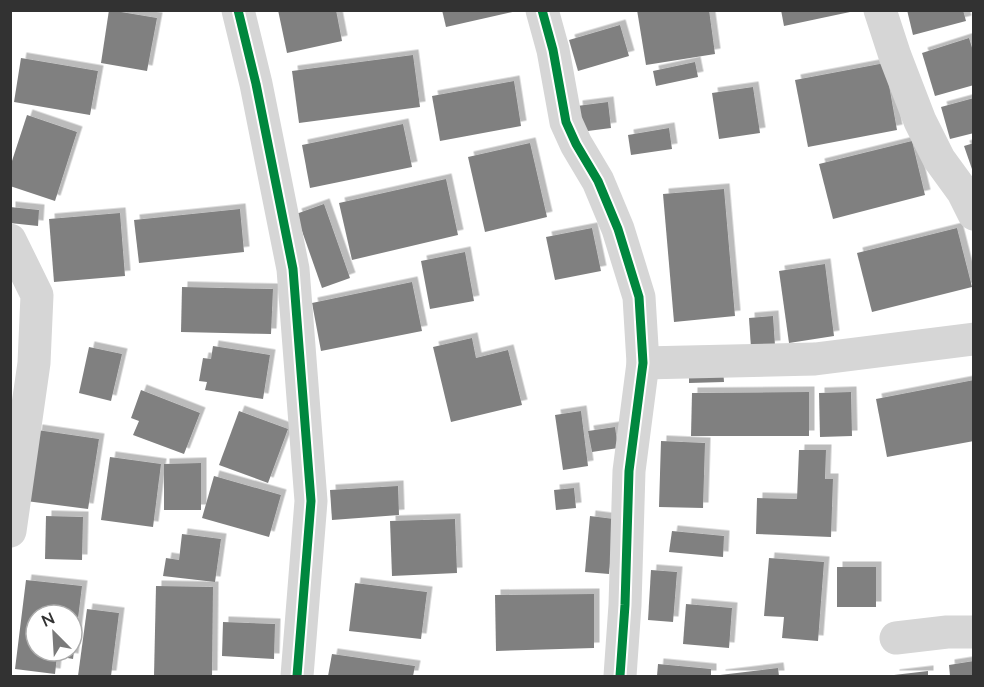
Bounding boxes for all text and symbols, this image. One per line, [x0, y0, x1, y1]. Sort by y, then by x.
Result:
north arrow [24, 603, 84, 663]
text: N [38, 608, 57, 630]

